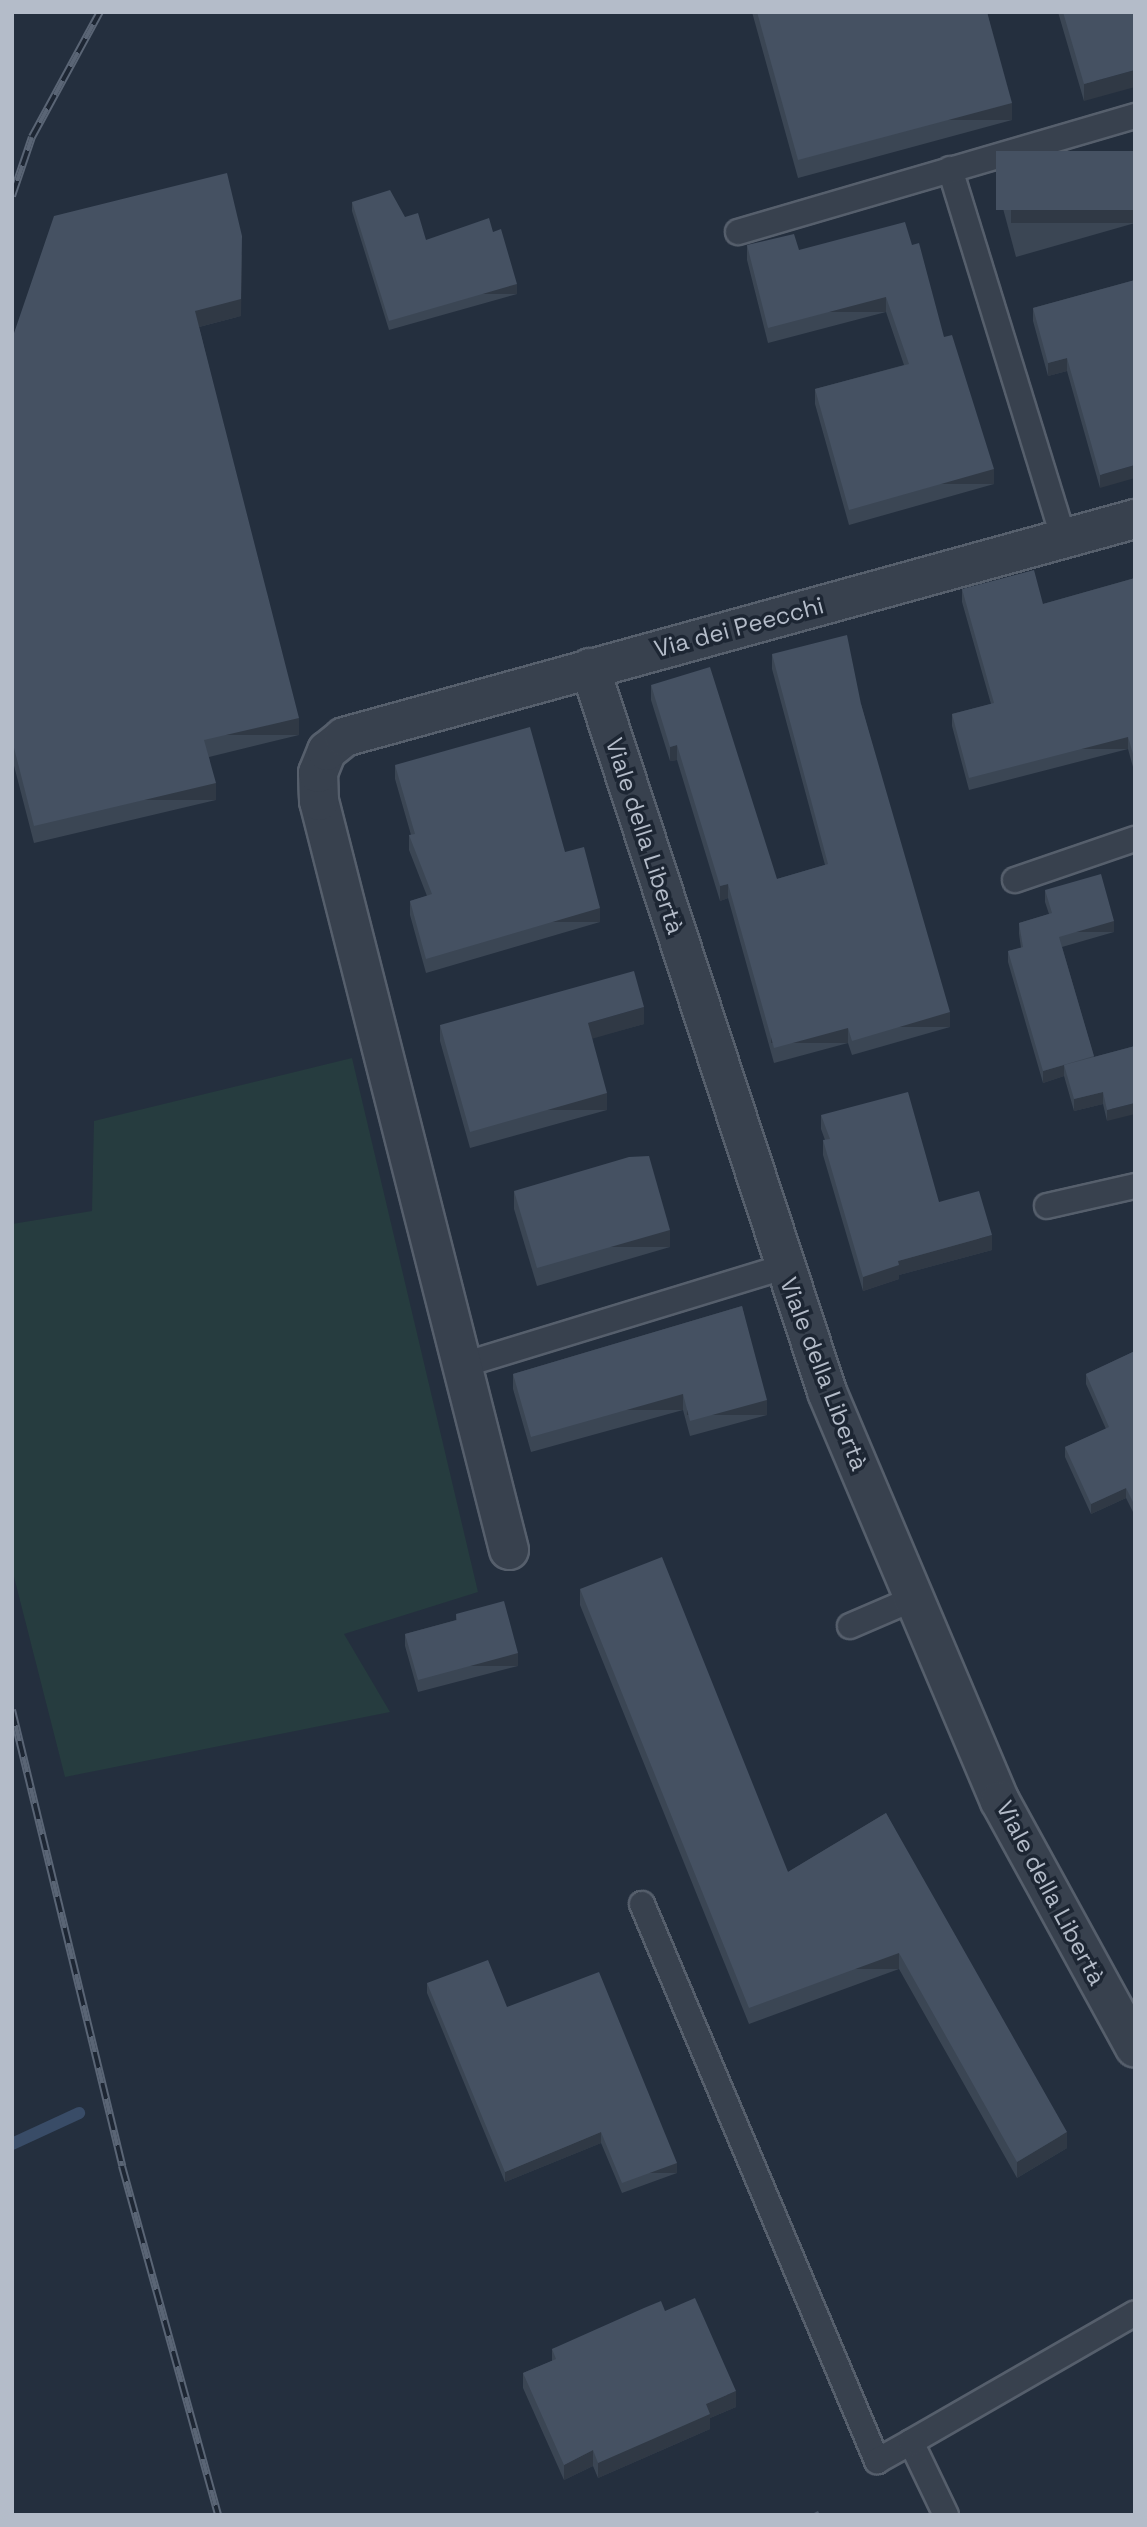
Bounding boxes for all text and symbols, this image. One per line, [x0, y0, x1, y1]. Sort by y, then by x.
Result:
street label: Via dei Peecchi [651, 591, 827, 663]
street label: Viale della Libertà [600, 734, 690, 938]
street label: Viale della Libertà [774, 1273, 874, 1475]
street label: Viale della Libertà [990, 1796, 1112, 1990]

